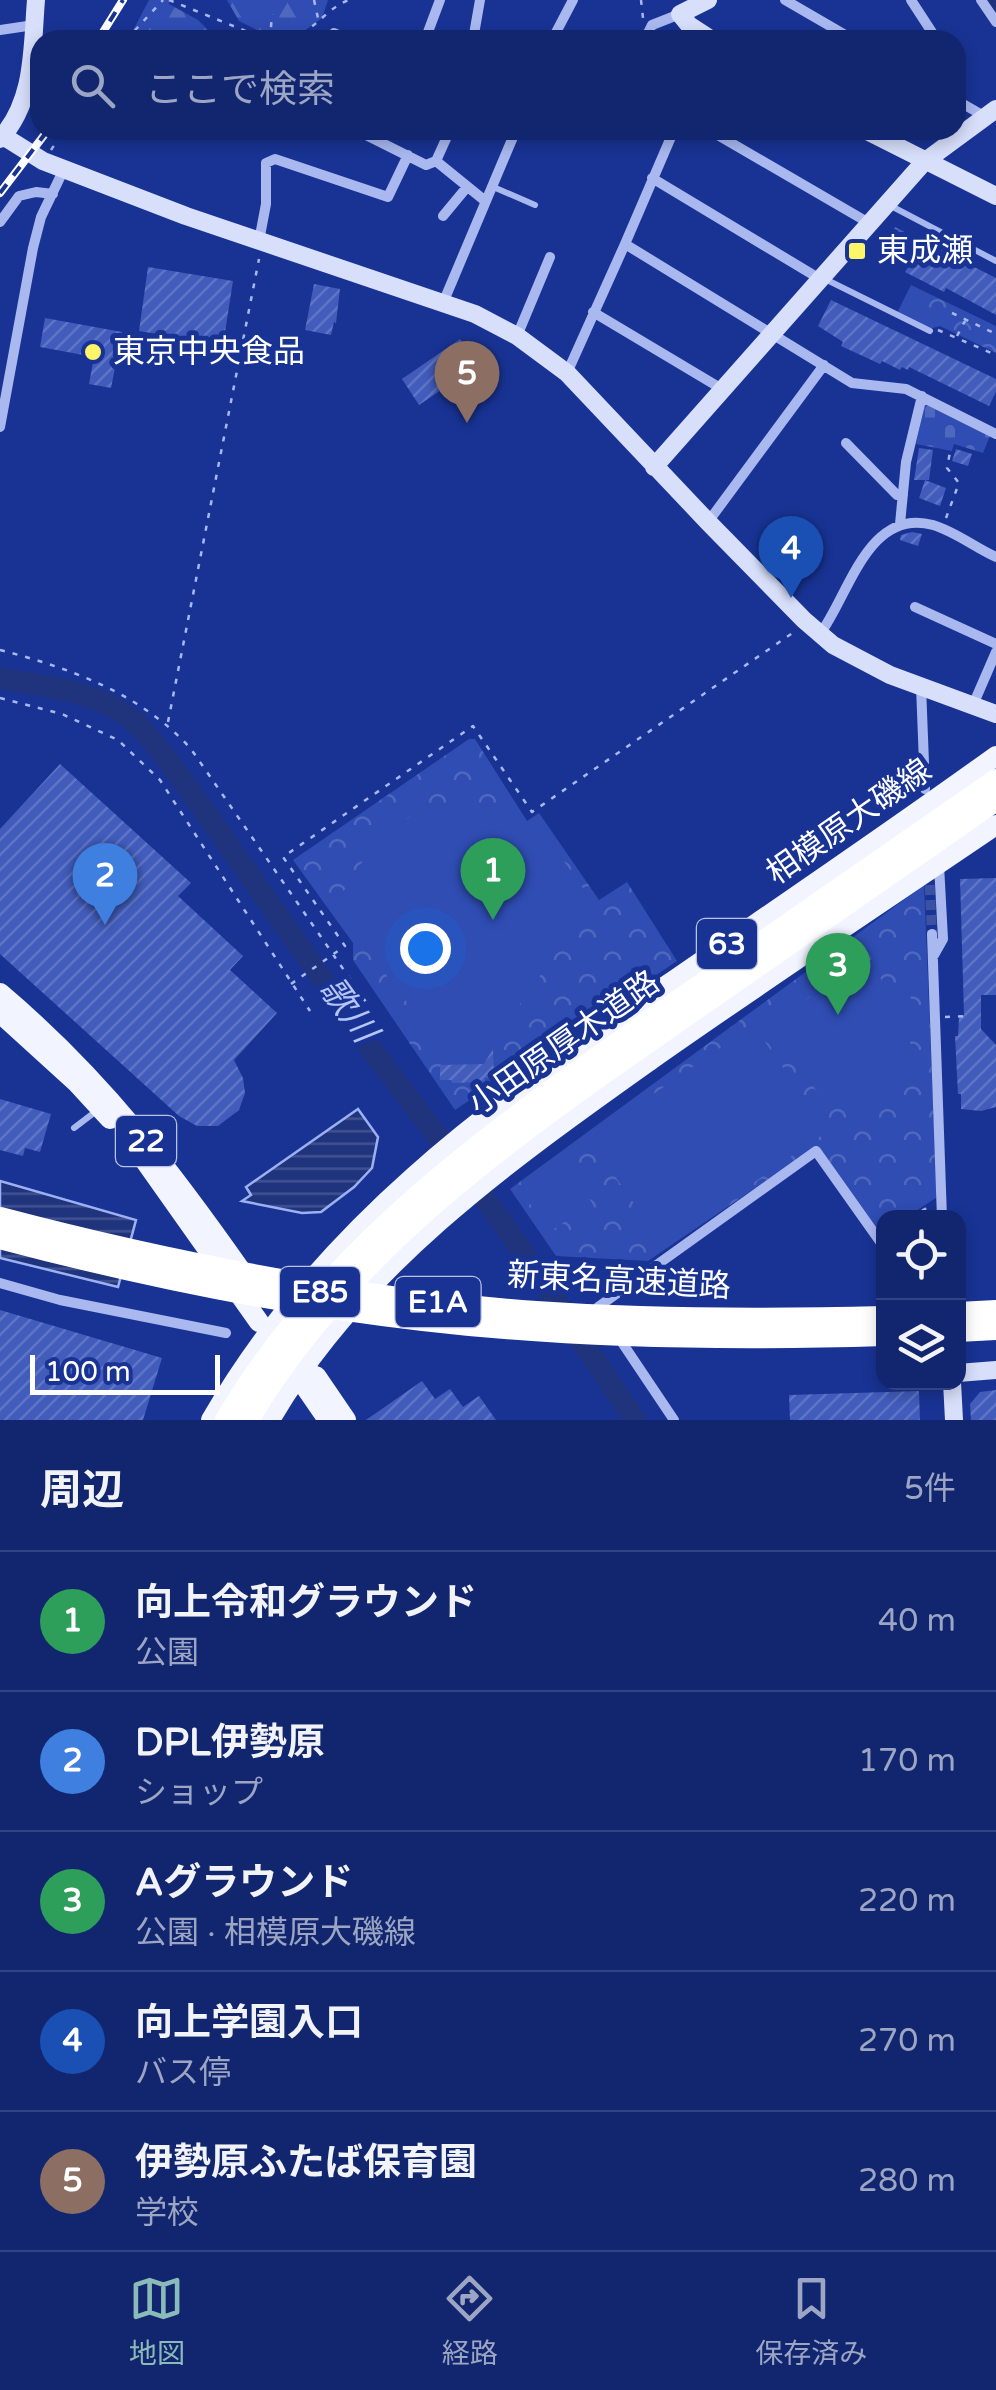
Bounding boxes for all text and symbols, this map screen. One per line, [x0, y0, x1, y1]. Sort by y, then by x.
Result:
search box [30, 30, 966, 140]
icon: search [65, 58, 120, 113]
text: ここで検索 [145, 67, 335, 113]
place label: 東成瀬 [877, 232, 973, 270]
marker: 東成瀬 [846, 240, 868, 262]
place label: 東京中央食品 [113, 333, 305, 371]
pin: 5 [434, 340, 500, 423]
marker: 東京中央食品 [82, 341, 104, 363]
pin: 4 [758, 516, 824, 598]
street label: 相模原大磯線 [759, 751, 939, 893]
pin: 1 [460, 838, 526, 920]
pin: 2 [72, 842, 138, 925]
road number: 63 [697, 919, 757, 969]
your location [400, 923, 451, 974]
pin: 3 [806, 932, 870, 1015]
street label: 小田原厚木道路 [461, 963, 667, 1123]
water label: 歌川 [310, 969, 388, 1054]
road number: 22 [116, 1116, 176, 1166]
map controls [876, 1210, 966, 1390]
button: locate [876, 1210, 966, 1300]
street label: 新東名高速道路 [506, 1256, 732, 1306]
road number: E85 [280, 1267, 360, 1317]
road number: E1A [396, 1277, 480, 1327]
button: layers [876, 1300, 966, 1390]
scale bar [30, 1350, 220, 1394]
text: 100 m [45, 1355, 131, 1389]
text: 周辺 [40, 1465, 124, 1516]
text: 5件 [904, 1470, 956, 1508]
text: 向上令和グラウンド [135, 1580, 477, 1626]
text: 1 [62, 1602, 83, 1640]
text: 40 m [878, 1602, 956, 1640]
text: 公園 [135, 1634, 199, 1672]
text: DPL伊勢原 [135, 1720, 325, 1766]
text: 2 [62, 1742, 83, 1780]
text: 170 m [858, 1742, 956, 1780]
text: ショップ [135, 1774, 263, 1812]
text: Aグラウンド [135, 1860, 353, 1906]
text: 3 [62, 1882, 83, 1920]
text: 220 m [858, 1882, 956, 1920]
text: 公園 · 相模原大磯線 [135, 1914, 416, 1952]
text: 向上学園入口 [135, 2000, 363, 2046]
text: 4 [62, 2022, 83, 2060]
text: 270 m [858, 2022, 956, 2060]
text: バス停 [135, 2054, 231, 2092]
text: 伊勢原ふたば保育園 [135, 2140, 477, 2186]
text: 5 [62, 2162, 83, 2200]
text: 280 m [858, 2162, 956, 2200]
text: 学校 [135, 2194, 199, 2232]
tab: 地図 [129, 2271, 185, 2371]
tab: 経路 [442, 2271, 498, 2371]
tab: 保存済み [755, 2271, 867, 2371]

